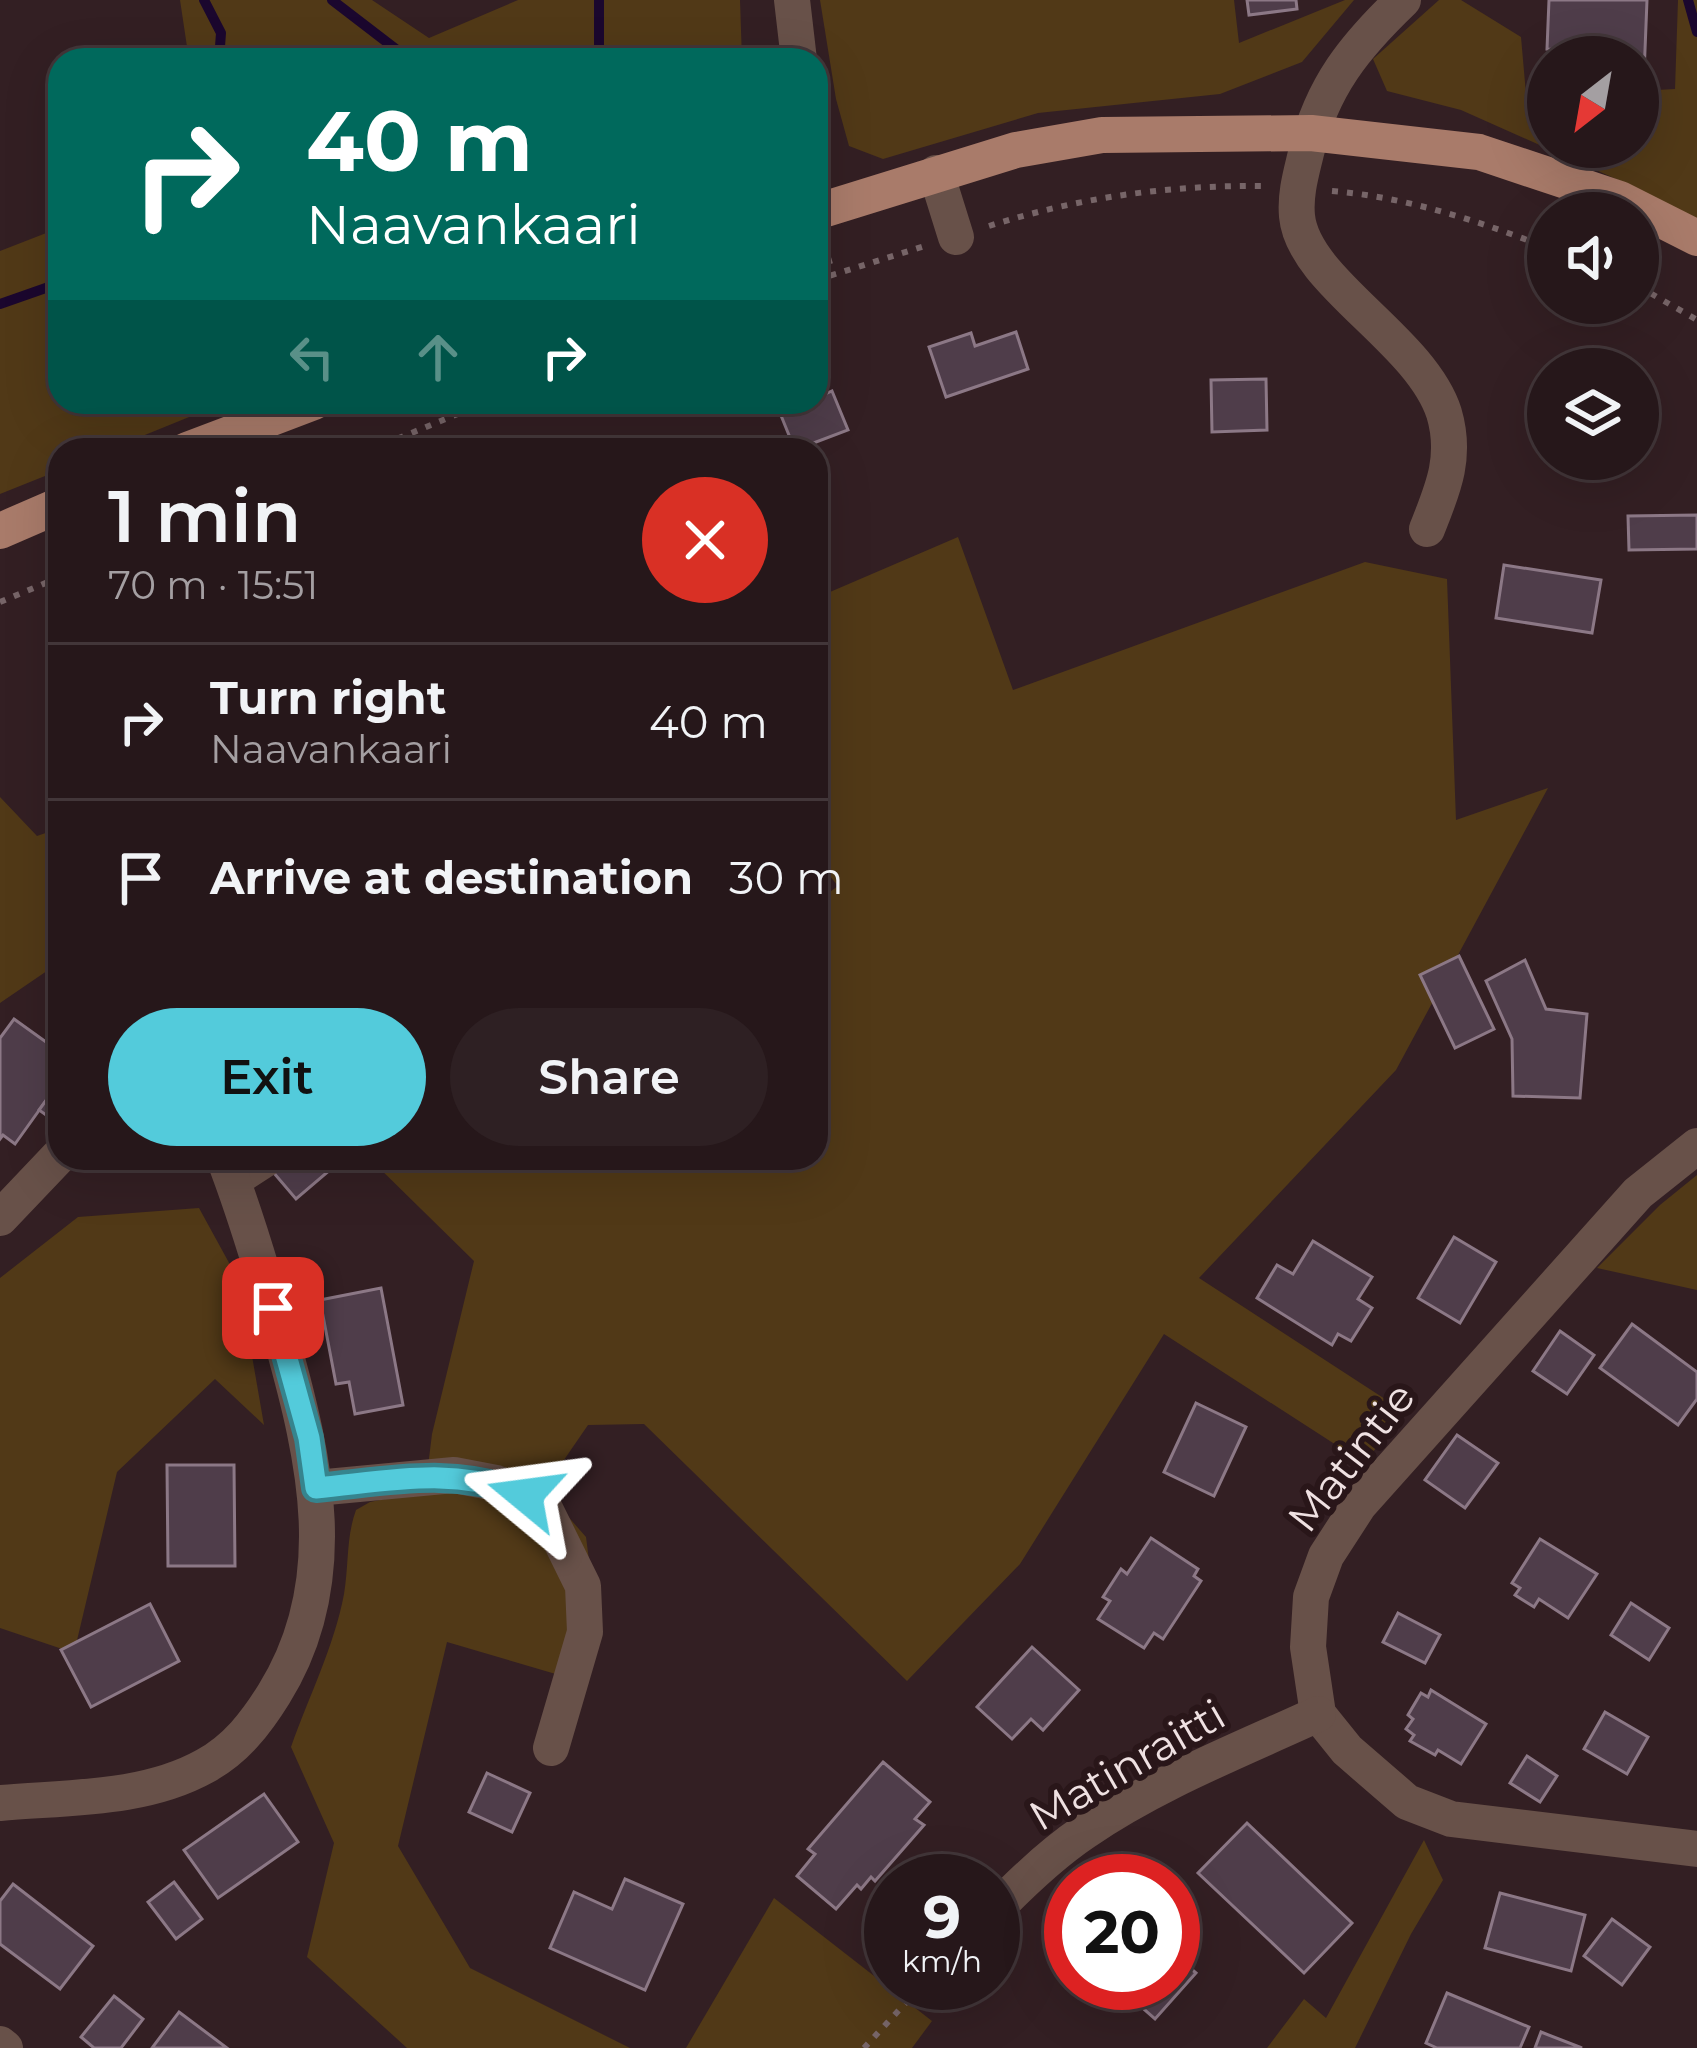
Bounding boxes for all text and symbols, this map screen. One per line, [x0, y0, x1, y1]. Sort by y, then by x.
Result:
north arrow [1527, 36, 1659, 168]
map controls [1527, 36, 1659, 480]
text: 40 m [306, 90, 533, 192]
icon: right [108, 96, 264, 252]
text: Naavankaari [306, 192, 641, 258]
button: sound [1527, 192, 1659, 324]
icon: left [279, 324, 345, 390]
icon: ahead [405, 324, 471, 390]
icon: right [531, 324, 597, 390]
button: layers [1527, 348, 1659, 480]
text: 1 min [108, 472, 301, 560]
button: close [642, 477, 768, 603]
text: 70 m · 15:51 [108, 561, 318, 609]
text: Turn right [210, 670, 446, 725]
icon: right [108, 689, 174, 755]
text: 40 m [649, 694, 768, 749]
text: Naavankaari [210, 725, 452, 773]
icon: arrive [108, 845, 174, 911]
text: Arrive at destination [210, 850, 693, 905]
text: 30 m [729, 850, 844, 905]
button: Exit [108, 1008, 426, 1146]
button: Share [450, 1008, 768, 1146]
pin [222, 1257, 324, 1359]
icon: arrive [240, 1275, 306, 1341]
street label: Matintie [1277, 1372, 1425, 1542]
position arrow [462, 1432, 588, 1558]
street label: Matinraitti [1020, 1688, 1234, 1842]
speed limit sign: 20 [1044, 1854, 1200, 2010]
text: 9 [923, 1880, 961, 1953]
text: km/h [902, 1943, 982, 1980]

